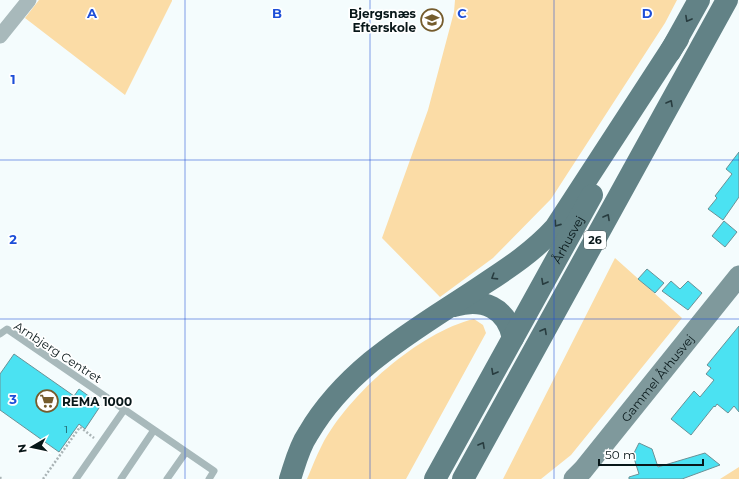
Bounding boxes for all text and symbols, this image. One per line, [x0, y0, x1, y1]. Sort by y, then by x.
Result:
text: A [86, 5, 98, 21]
text: B [272, 5, 282, 21]
text: C [457, 5, 467, 21]
text: D [642, 5, 653, 21]
place label: Bjergsnæs Efterskole [349, 6, 417, 35]
school or university icon: Bjergsnæs Efterskole [419, 7, 445, 33]
one-way arrow [686, 15, 693, 23]
text: 1 [10, 71, 16, 87]
one-way arrow [665, 100, 672, 107]
street label: Århusvej [548, 213, 587, 266]
one-way arrow [602, 214, 610, 221]
one-way arrow [554, 220, 562, 227]
text: 2 [9, 231, 17, 247]
road number: 26 [584, 231, 606, 249]
one-way arrow [491, 273, 498, 280]
one-way arrow [542, 277, 549, 285]
street label: Arnbjerg Centret [11, 318, 105, 386]
one-way arrow [540, 328, 547, 335]
street label: Gammel Århusvej [618, 331, 697, 424]
one-way arrow [491, 368, 499, 375]
supermarket icon: REMA 1000 [34, 388, 60, 414]
text: 3 [8, 391, 17, 407]
place label: REMA 1000 [62, 394, 132, 409]
house number: 1 [64, 423, 68, 436]
north arrow [12, 427, 52, 467]
scale bar [599, 441, 703, 467]
one-way arrow [477, 442, 484, 449]
text: N [15, 443, 30, 454]
text: 50 m [605, 447, 636, 462]

